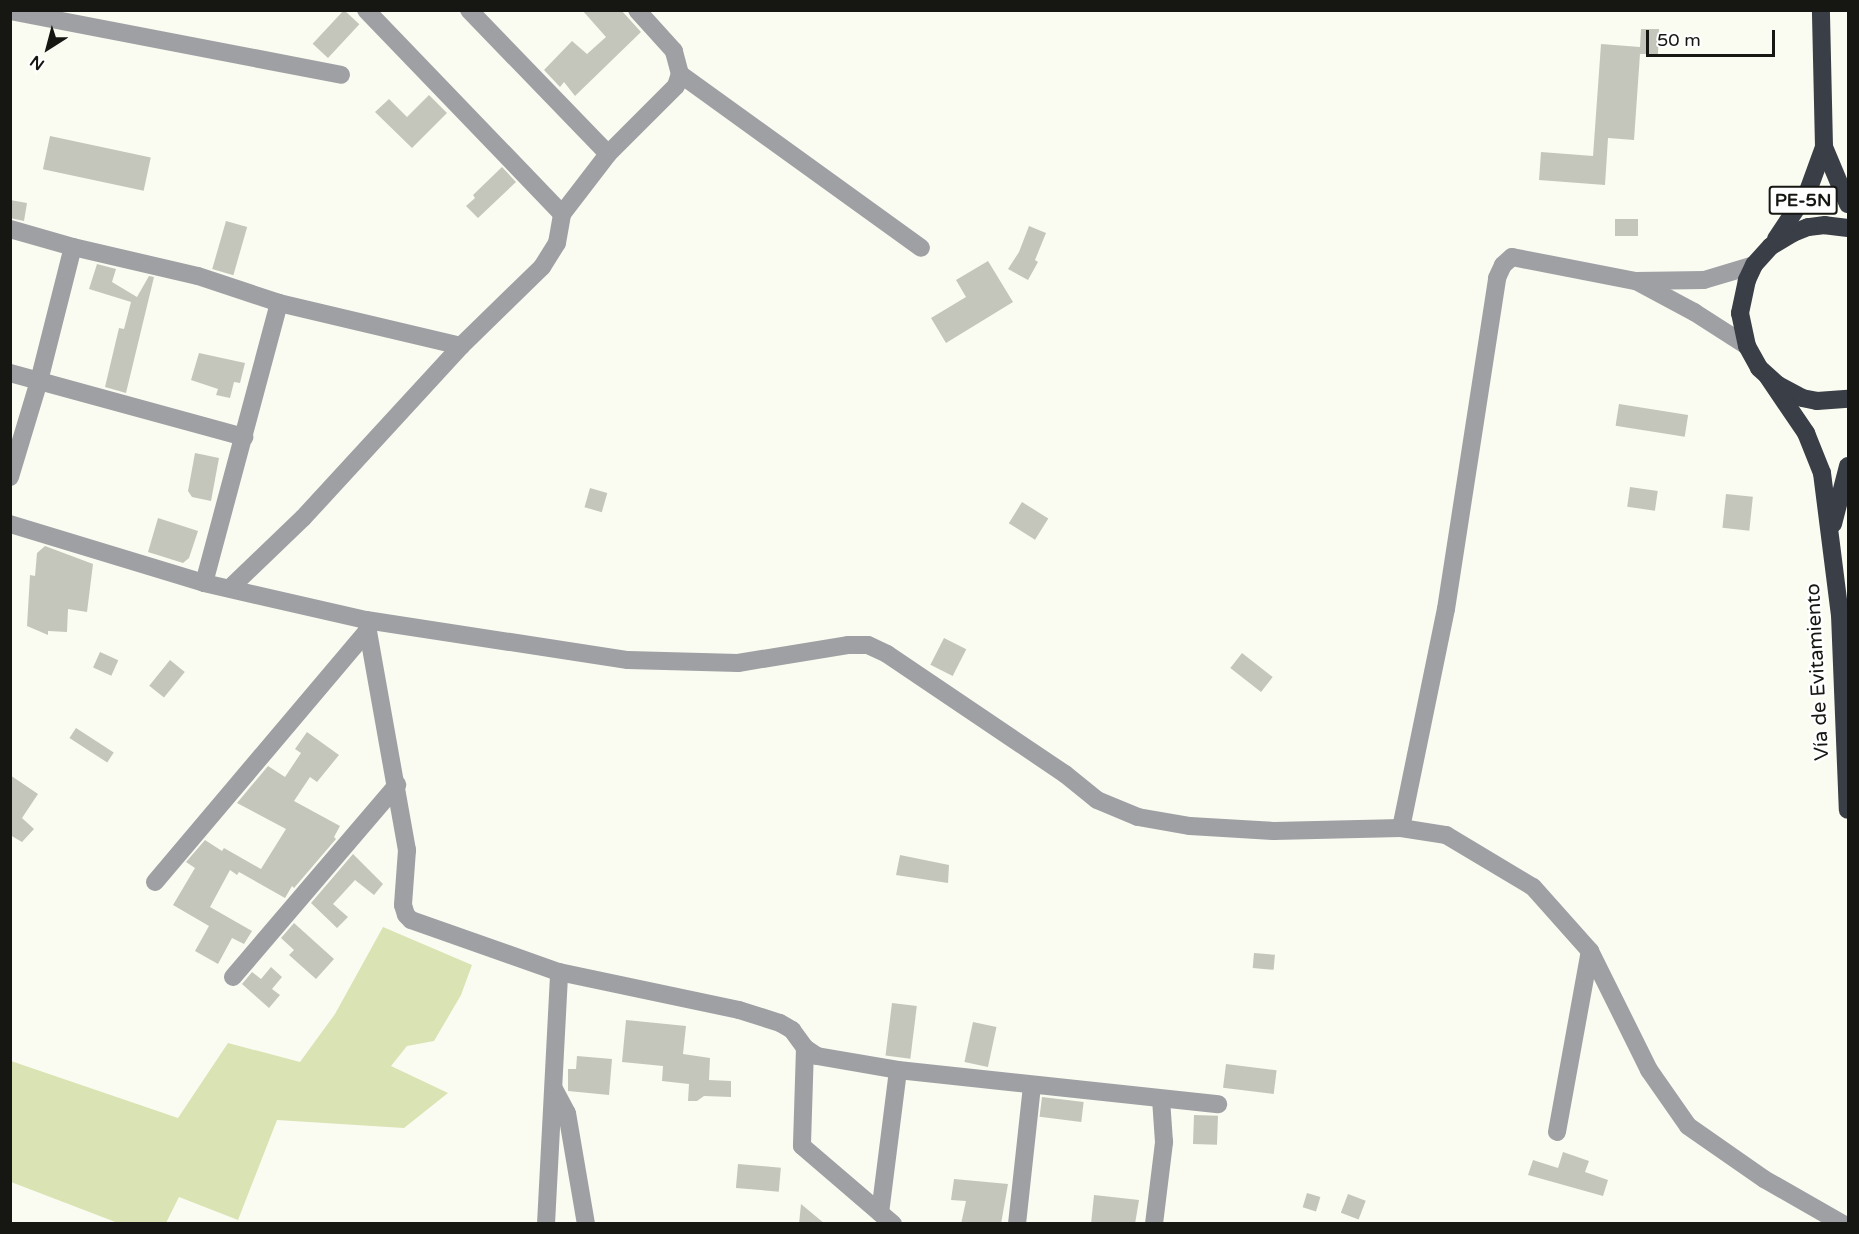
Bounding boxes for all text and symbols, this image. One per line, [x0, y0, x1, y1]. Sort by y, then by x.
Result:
north arrow [18, 18, 78, 78]
scale bar [1649, 18, 1778, 56]
text: 50 m [1657, 29, 1701, 51]
text: N [26, 51, 49, 74]
road number: PE-5N [1768, 185, 1838, 215]
street label: Vía de Evitamiento [1801, 583, 1835, 761]

